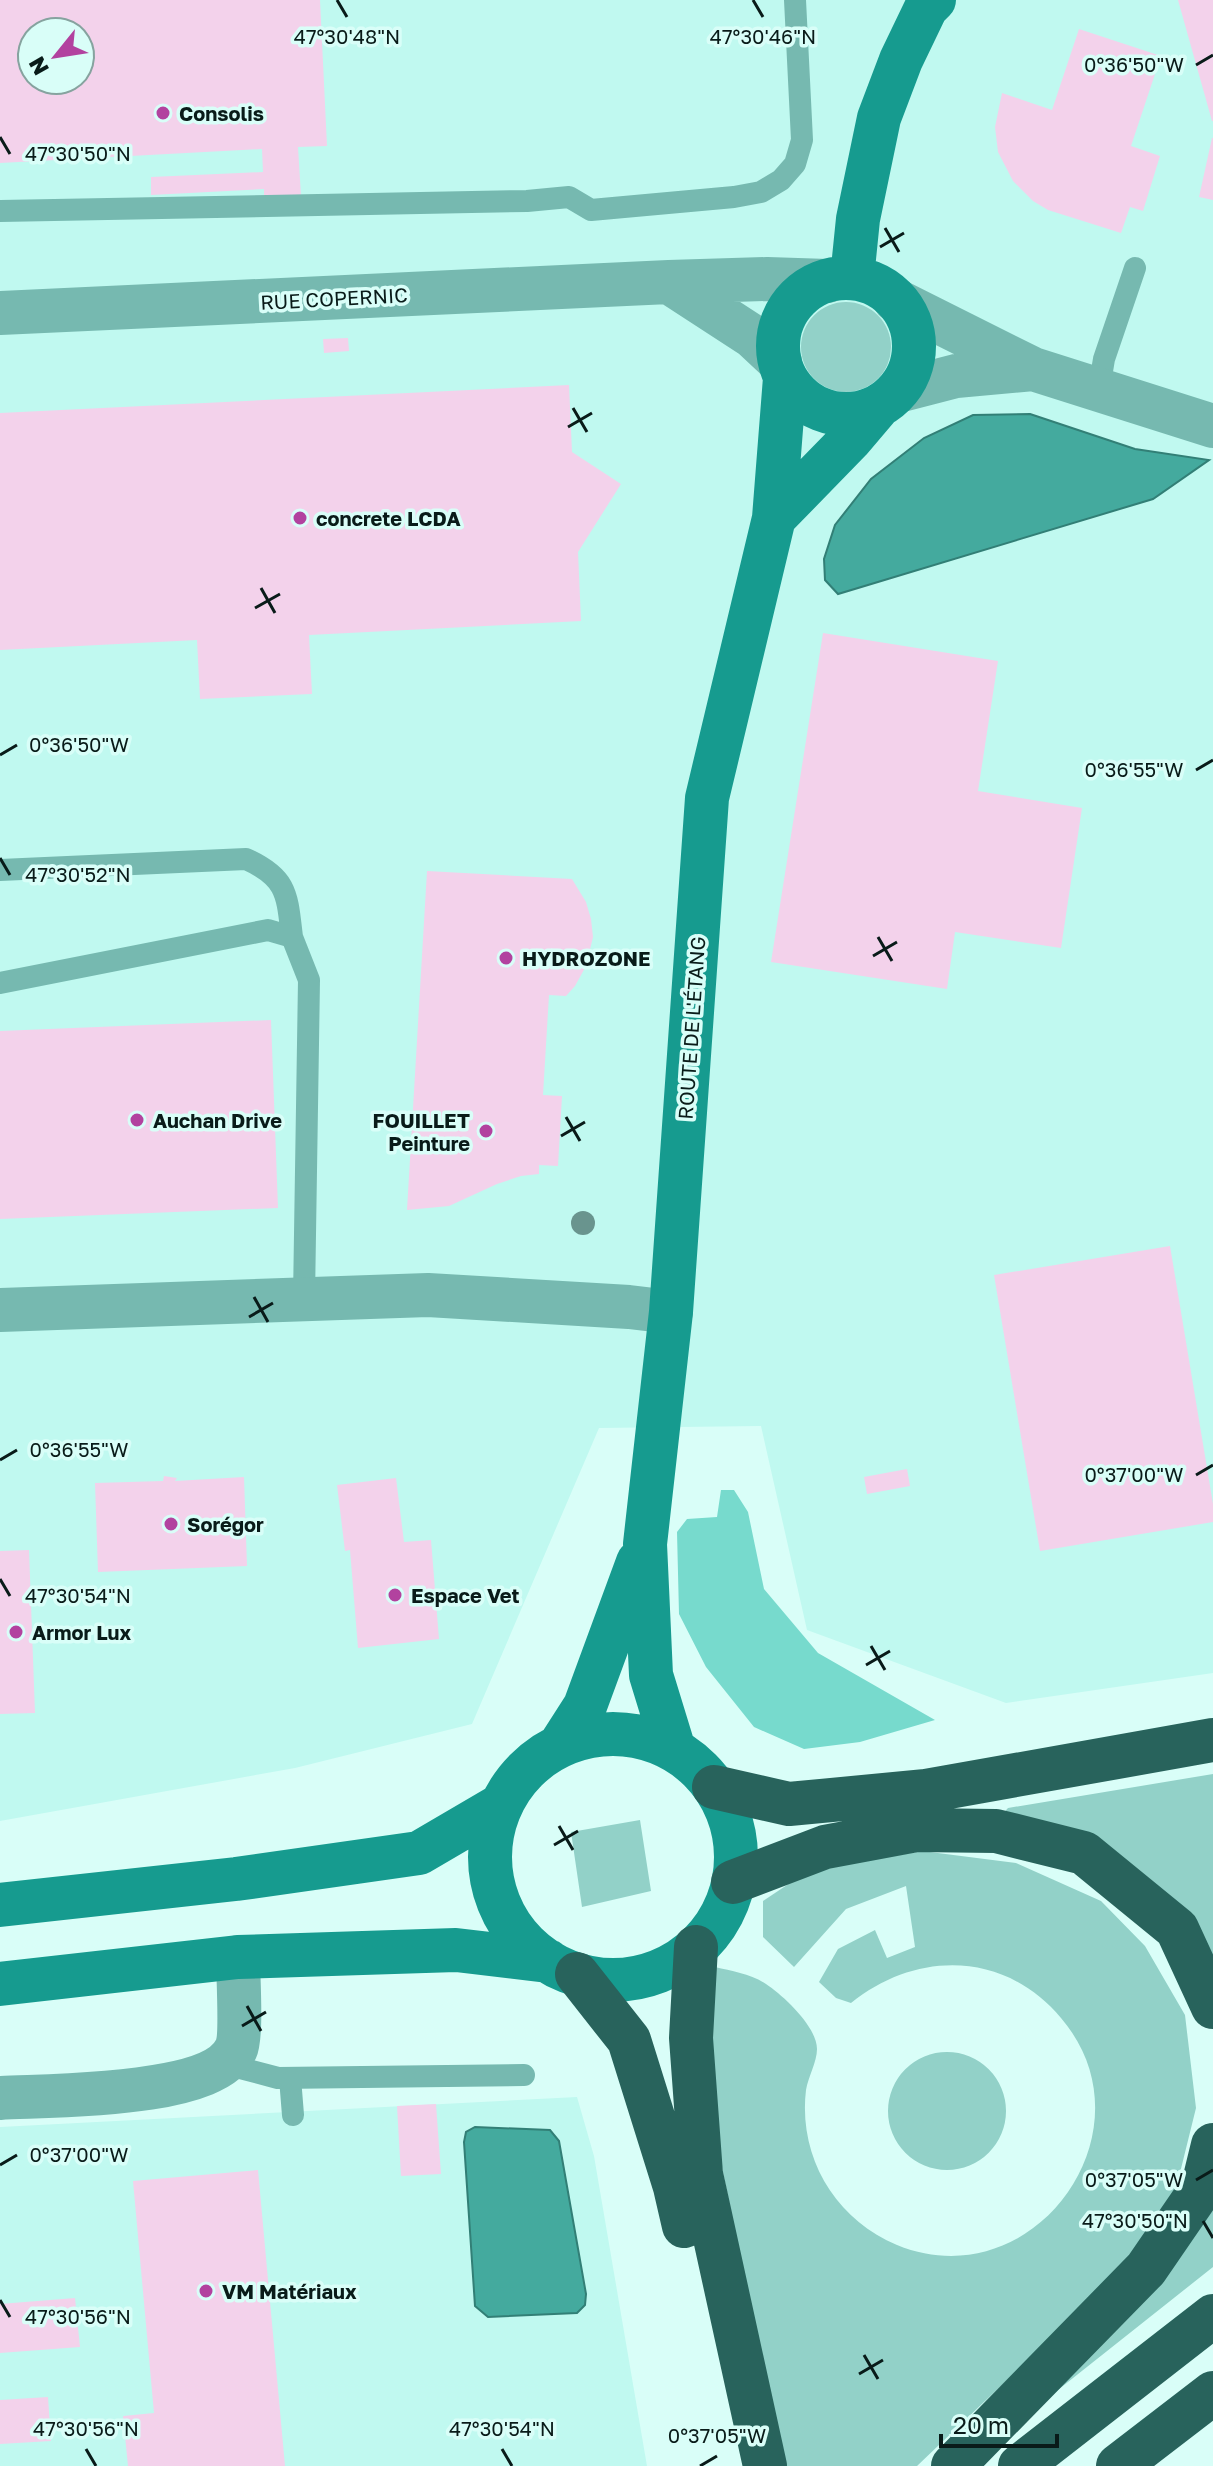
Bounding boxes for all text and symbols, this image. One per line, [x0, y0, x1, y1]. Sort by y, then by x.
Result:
north arrow [16, 16, 96, 96]
text: 47°30'48"N [294, 24, 400, 48]
text: 47°30'46"N [710, 24, 816, 48]
text: N [22, 52, 54, 80]
text: 0°36'50"W [1084, 52, 1184, 76]
place label: Consolis [179, 101, 264, 125]
marker: Consolis [154, 104, 172, 122]
text: 47°30'50"N [25, 141, 131, 165]
street label: RUE COPERNIC [260, 282, 408, 314]
place label: concrete LCDA [316, 506, 461, 530]
marker: concrete LCDA [291, 509, 309, 527]
text: 0°36'50"W [29, 732, 129, 756]
text: 0°36'55"W [1085, 757, 1184, 781]
text: 47°30'52"N [25, 862, 131, 886]
street label: ROUTE DE L'ÉTANG [673, 936, 709, 1120]
place label: HYDROZONE [522, 946, 650, 970]
marker: HYDROZONE [497, 949, 515, 967]
place label: Auchan Drive [153, 1108, 282, 1132]
place label: FOUILLET Peinture [373, 1108, 470, 1155]
marker: Auchan Drive [128, 1111, 146, 1129]
marker: FOUILLET Peinture [477, 1122, 495, 1140]
text: 0°36'55"W [30, 1437, 129, 1461]
text: 0°37'00"W [1084, 1462, 1184, 1486]
place label: Sorégor [187, 1512, 264, 1536]
marker: Sorégor [162, 1515, 180, 1533]
text: 47°30'54"N [25, 1583, 131, 1607]
place label: Espace Vet [411, 1583, 520, 1607]
marker: Espace Vet [386, 1586, 404, 1604]
place label: Armor Lux [32, 1620, 131, 1644]
marker: Armor Lux [7, 1623, 25, 1641]
text: 0°37'00"W [29, 2142, 129, 2166]
text: 0°37'05"W [1085, 2167, 1183, 2191]
text: 47°30'50"N [1082, 2208, 1188, 2232]
place label: VM Matériaux [222, 2279, 357, 2303]
marker: VM Matériaux [197, 2282, 215, 2300]
text: 47°30'56"N [25, 2304, 131, 2328]
scale bar [941, 2398, 1057, 2448]
text: 20 m [953, 2410, 1009, 2439]
text: 47°30'56"N [33, 2416, 139, 2440]
text: 47°30'54"N [449, 2416, 555, 2440]
text: 0°37'05"W [668, 2423, 766, 2447]

